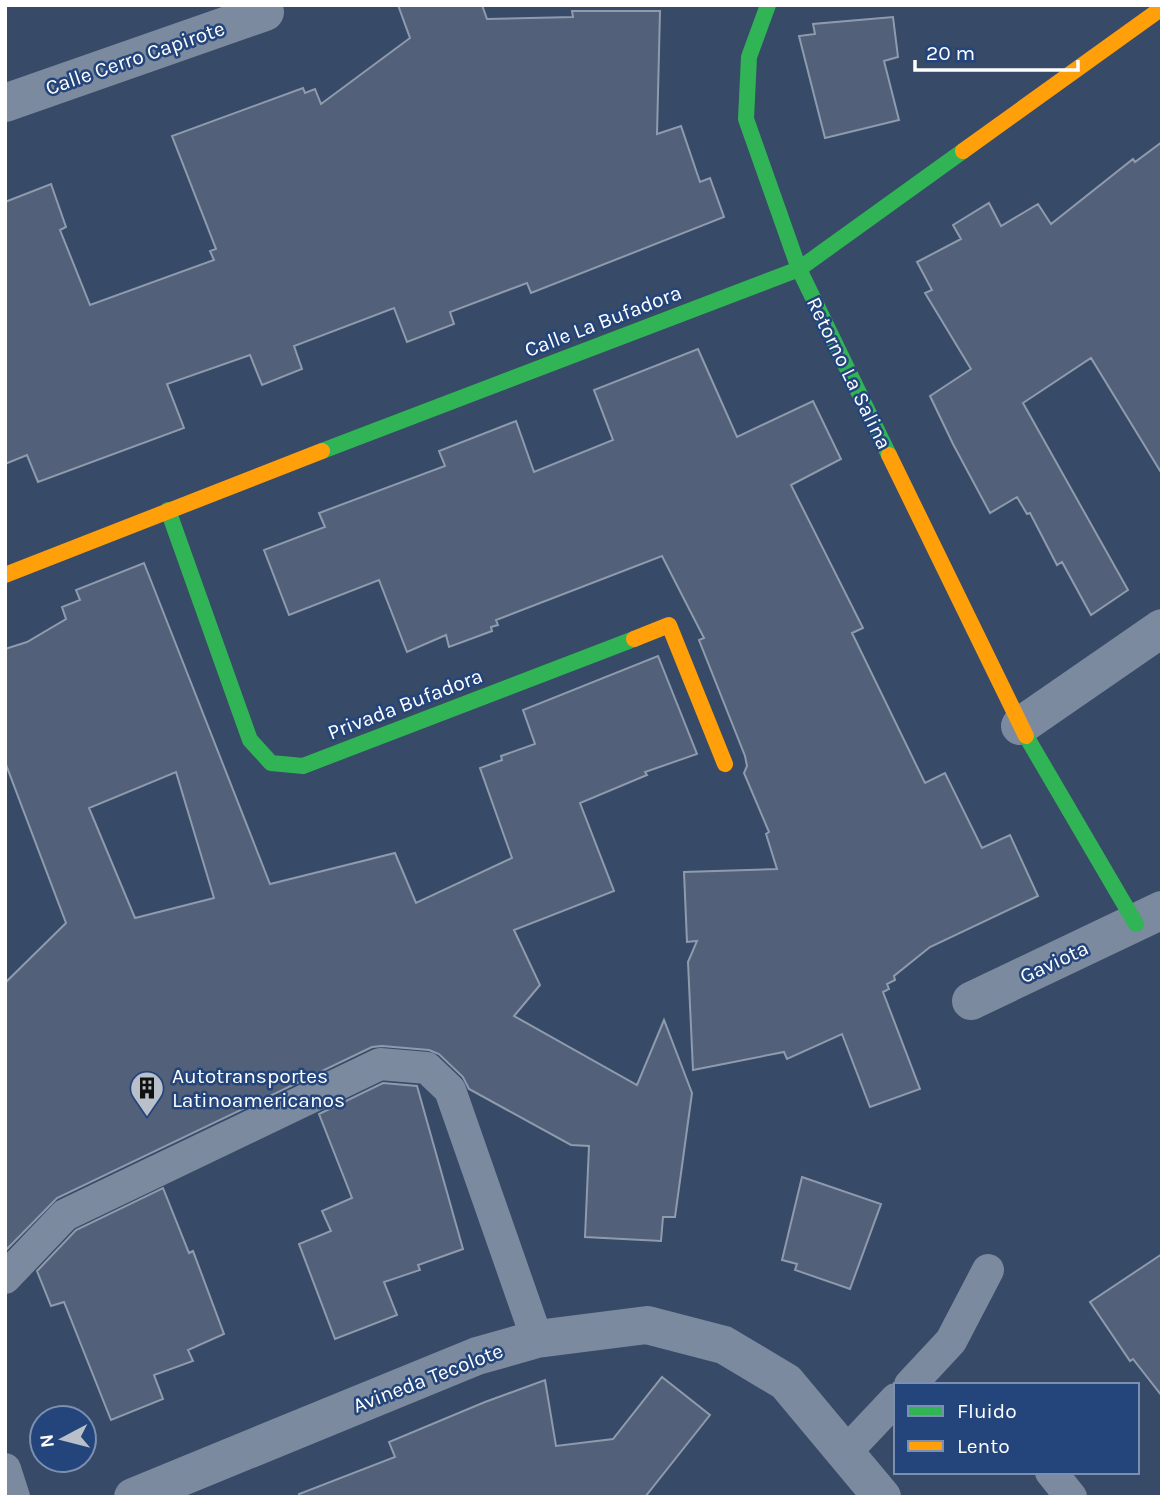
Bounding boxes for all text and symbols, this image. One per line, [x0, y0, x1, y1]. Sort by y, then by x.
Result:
street label: Calle Cerro Capirote [42, 16, 228, 100]
scale bar [915, 28, 1078, 72]
text: 20 m [926, 41, 975, 65]
street label: Calle La Bufadora [521, 280, 685, 362]
street label: Retorno La Salina [802, 293, 896, 453]
street label: Privada Bufadora [324, 663, 486, 745]
street label: Gaviota [1016, 936, 1092, 988]
place label: Autotransportes Latinoamericanos [172, 1064, 345, 1112]
building icon: Autotransportes Latinoamericanos [128, 1069, 166, 1118]
street label: Avineda Tecolote [350, 1338, 506, 1418]
legend [894, 1383, 1139, 1474]
text: Fluido [957, 1399, 1017, 1423]
north arrow [28, 1404, 98, 1474]
text: N [35, 1433, 59, 1449]
text: Lento [957, 1434, 1010, 1458]

